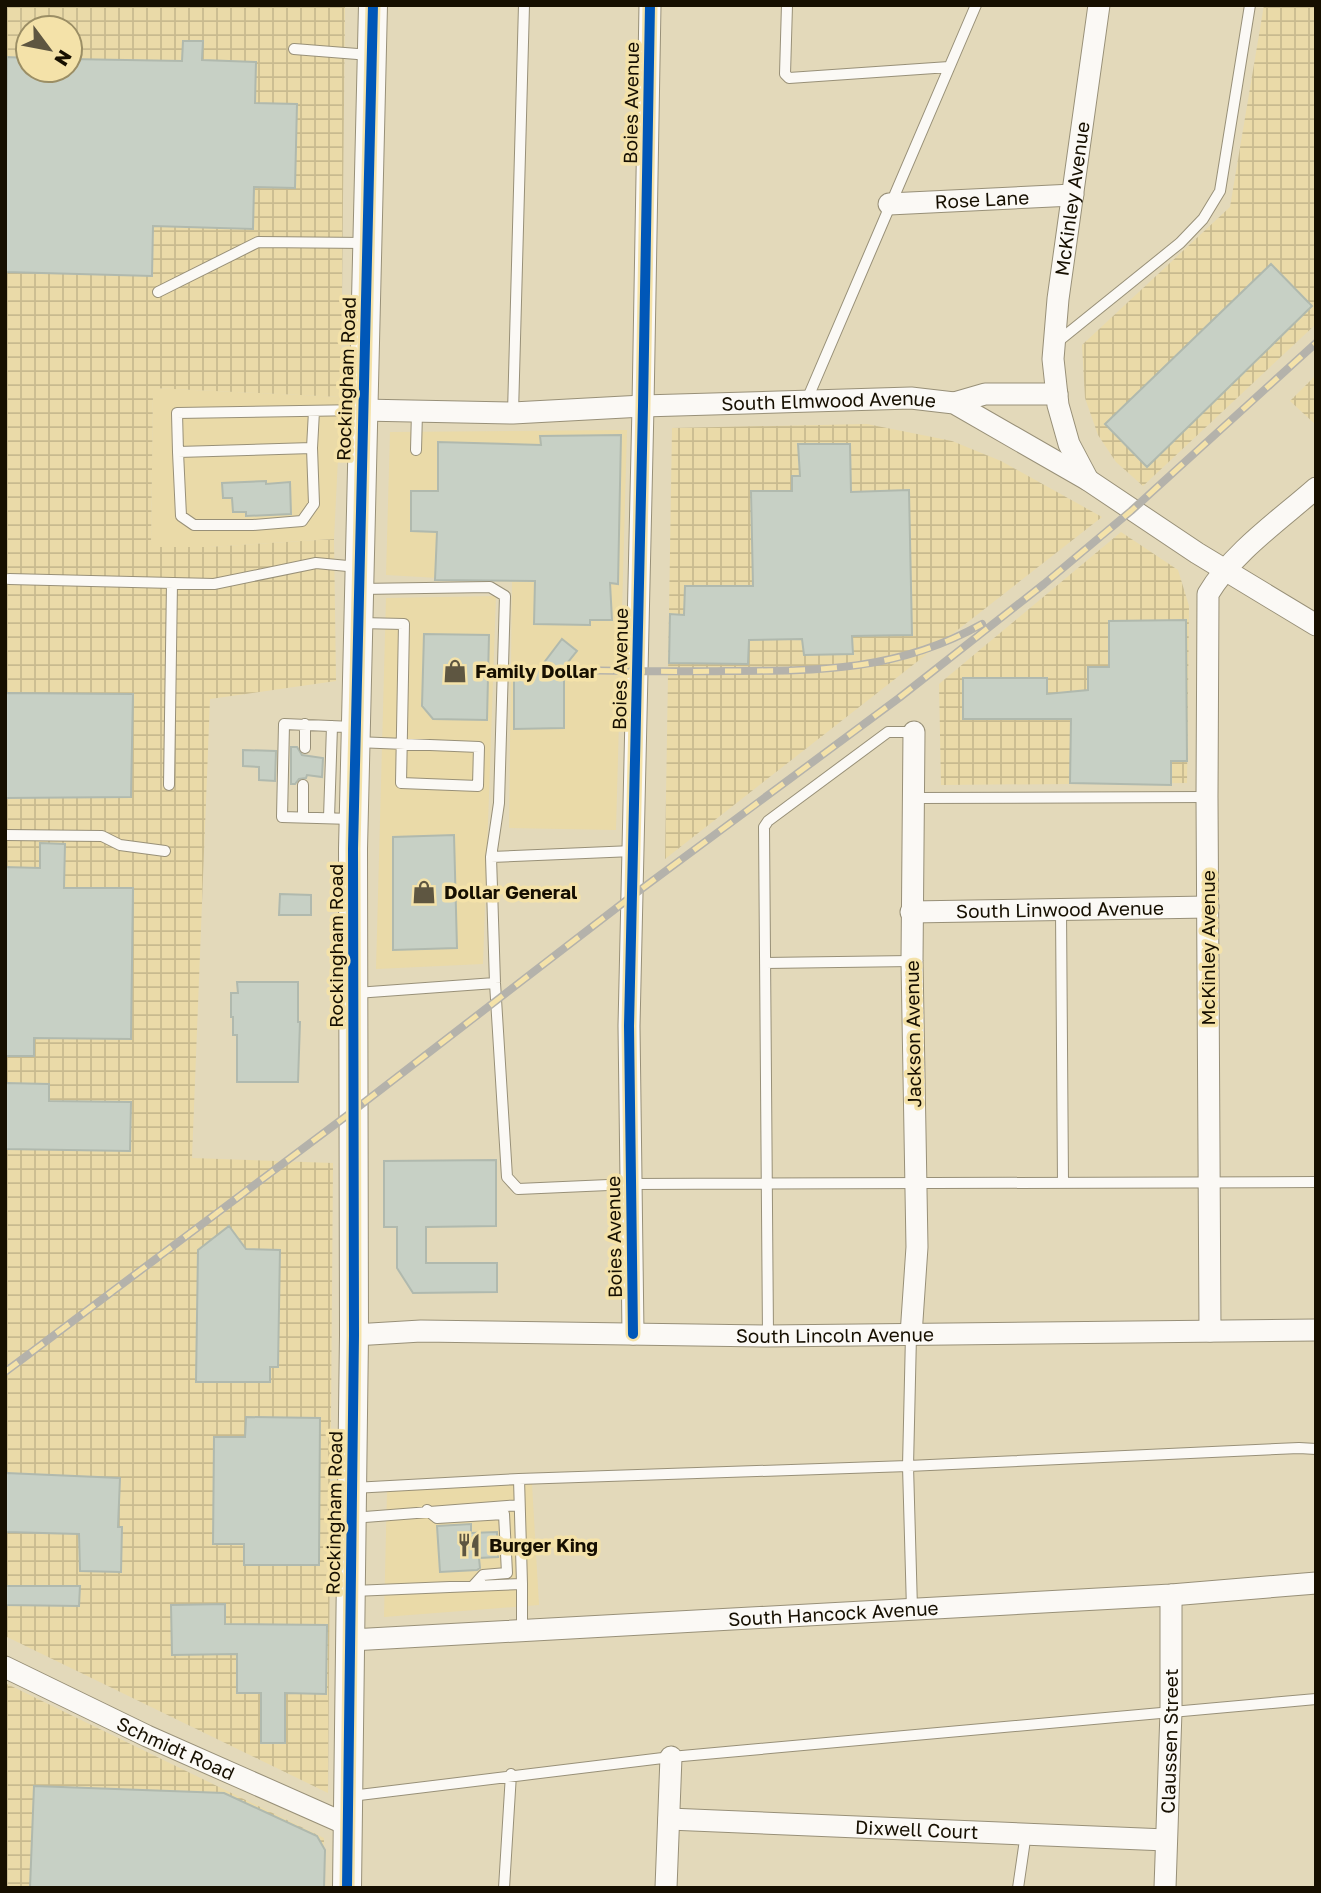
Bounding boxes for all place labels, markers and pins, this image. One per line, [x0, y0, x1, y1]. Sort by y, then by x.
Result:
shop icon: Family Dollar [441, 657, 469, 685]
place label: Family Dollar [475, 659, 598, 682]
shop icon: Dollar General [410, 878, 438, 906]
place label: Dollar General [444, 880, 577, 903]
restaurant icon: Burger King [455, 1531, 483, 1559]
place label: Burger King [489, 1533, 598, 1556]

